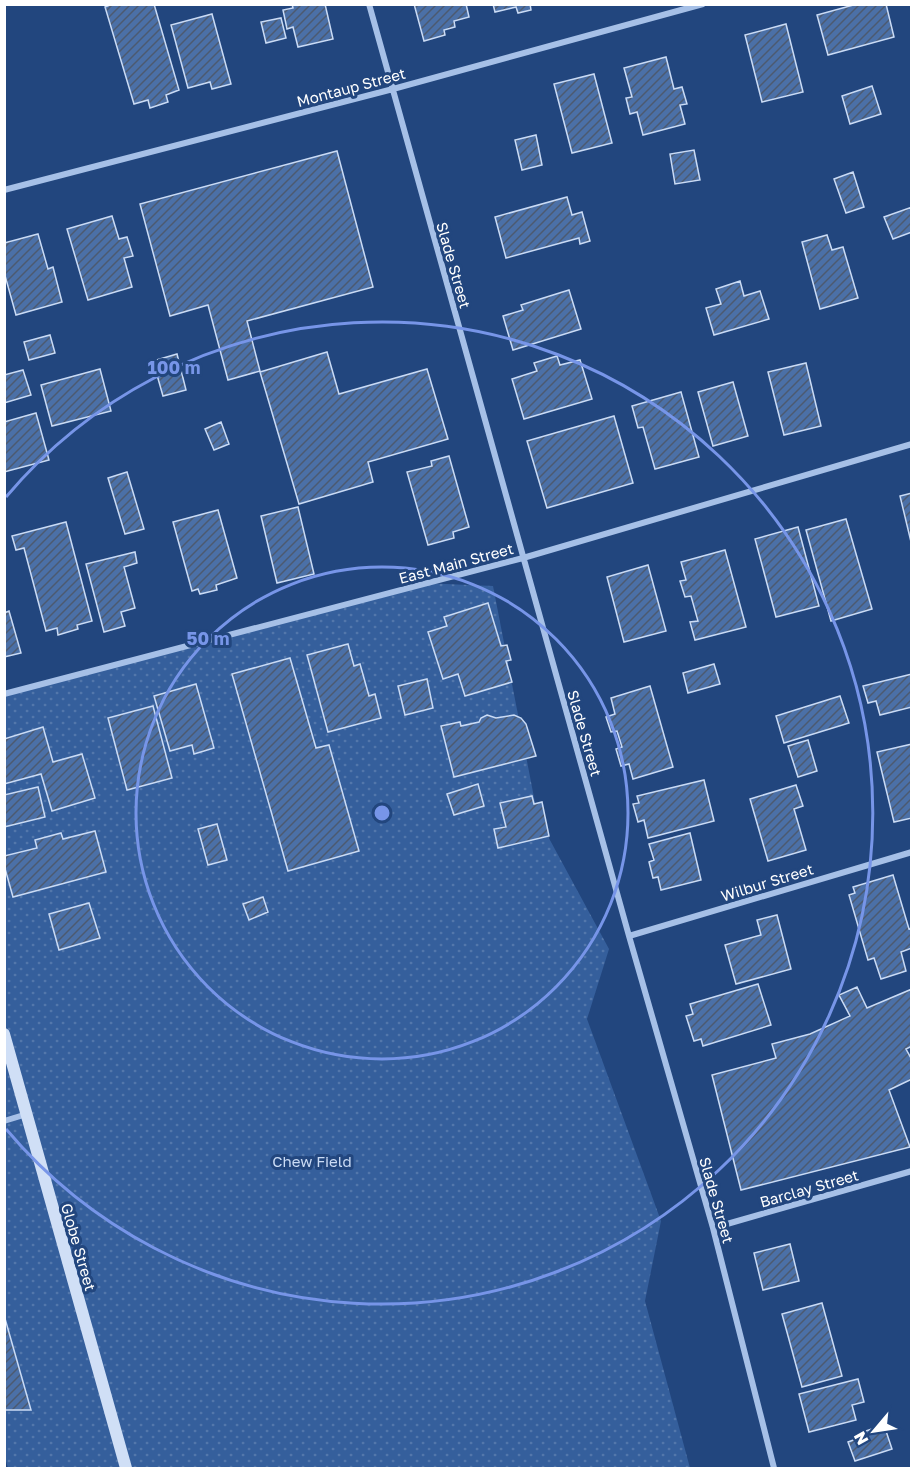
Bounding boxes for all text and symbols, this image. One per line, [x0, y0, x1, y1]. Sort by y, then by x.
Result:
street label: Montaup Street [295, 64, 407, 110]
street label: Slade Street [433, 220, 475, 310]
text: 100 m [148, 356, 200, 378]
street label: East Main Street [397, 539, 515, 587]
text: 50 m [187, 627, 229, 649]
street label: Slade Street [564, 688, 606, 778]
centre of rings [372, 803, 392, 823]
street label: Wilbur Street [719, 859, 815, 905]
park label: Chew Field [272, 1152, 352, 1170]
street label: Slade Street [696, 1155, 738, 1245]
street label: Barclay Street [758, 1165, 860, 1211]
street label: Globe Street [58, 1201, 100, 1293]
north arrow [844, 1401, 904, 1461]
text: N [849, 1428, 873, 1448]

